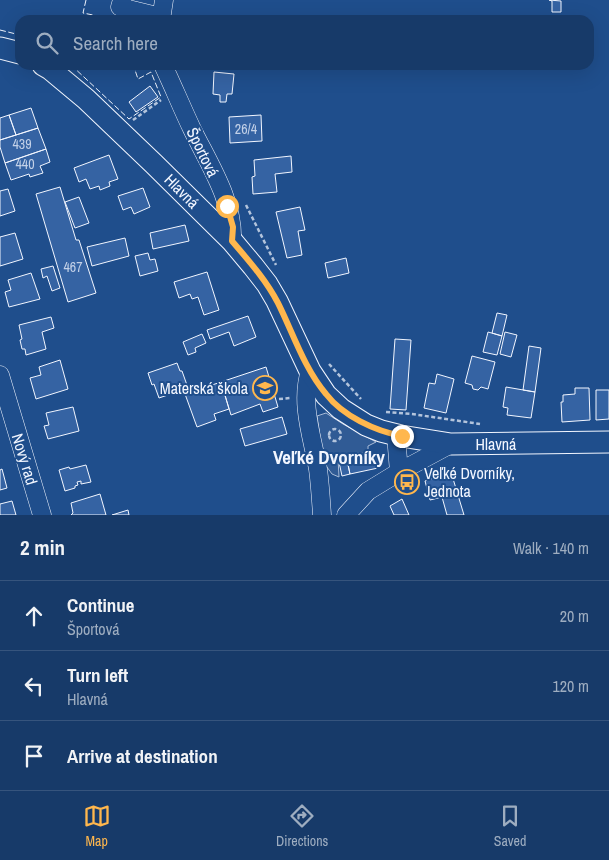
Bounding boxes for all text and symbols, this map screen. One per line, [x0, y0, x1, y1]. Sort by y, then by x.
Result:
search box [15, 15, 594, 70]
icon: search [33, 29, 61, 57]
text: Search here [73, 30, 158, 56]
house number: 26/4 [235, 120, 258, 138]
street label: Športová [182, 124, 225, 181]
house number: 439 [12, 135, 32, 153]
house number: 440 [15, 155, 35, 173]
street label: Hlavná [160, 169, 205, 214]
route start [216, 195, 239, 218]
house number: 467 [63, 258, 83, 276]
school or university icon: Materská škola [252, 375, 278, 401]
place label: Materská škola [160, 377, 249, 399]
route end [391, 425, 414, 448]
street label: Nový rad [7, 431, 43, 487]
street label: Hlavná [476, 433, 517, 455]
district label: Veľké Dvorníky [273, 444, 385, 470]
place label: Veľké Dvorníky, Jednota [424, 462, 515, 502]
bus stop icon: Veľké Dvorníky, Jednota [394, 469, 420, 495]
text: 2 min [20, 533, 65, 562]
text: Walk · 140 m [513, 537, 589, 559]
text: Continue [67, 592, 135, 618]
icon: ahead [20, 602, 48, 630]
text: 20 m [560, 605, 589, 627]
text: Športová [67, 618, 120, 640]
text: Turn left [67, 662, 128, 688]
icon: left [20, 672, 48, 700]
text: 120 m [553, 675, 589, 697]
text: Hlavná [67, 688, 108, 710]
icon: arrive [20, 742, 48, 770]
text: Arrive at destination [67, 743, 218, 769]
tab: Map [83, 802, 111, 850]
tab: Directions [276, 802, 328, 850]
tab: Saved [494, 802, 526, 850]

